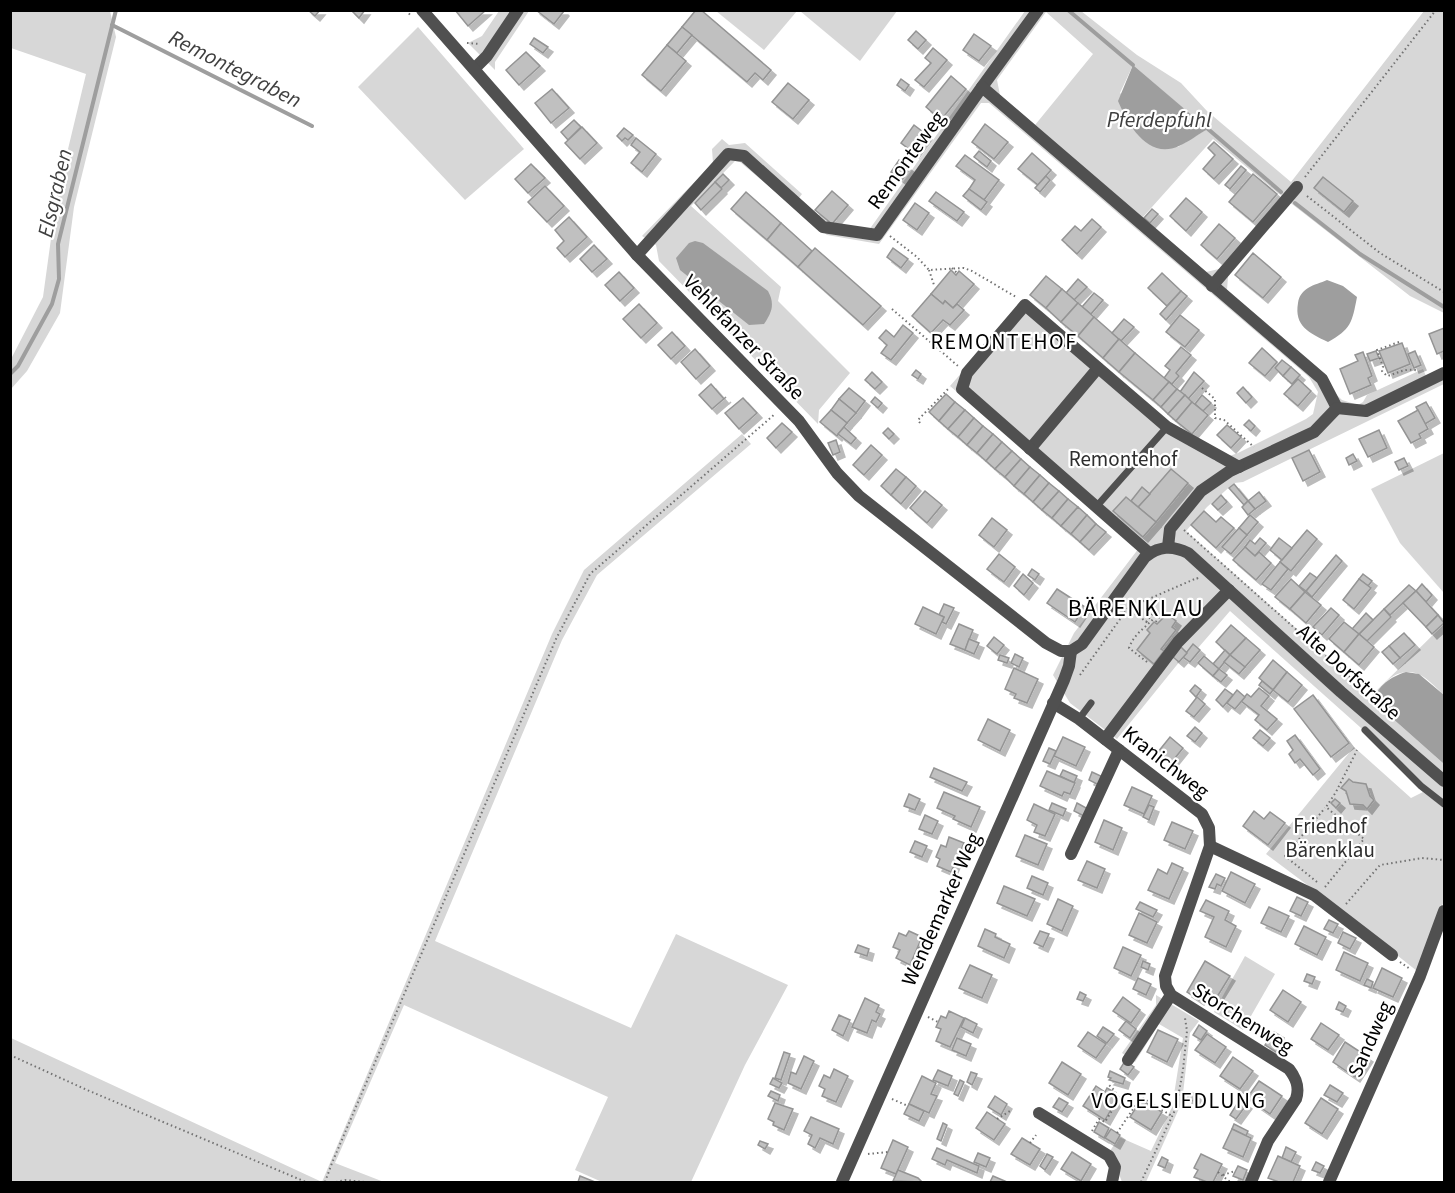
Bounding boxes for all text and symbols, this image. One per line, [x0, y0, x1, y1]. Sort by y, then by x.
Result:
water label: Remontegraben [163, 22, 307, 116]
street label: Remonteweg [860, 104, 952, 216]
water label: Pferdepfuhl [1107, 104, 1212, 136]
water label: Elsgraben [29, 146, 81, 240]
street label: Vehlefanzer Straße [676, 268, 812, 406]
district label: REMONTEHOF [930, 326, 1078, 358]
park label: Remontehof [1069, 444, 1178, 474]
district label: BÄRENKLAU [1068, 591, 1204, 626]
street label: Alte Dorfstraße [1290, 617, 1408, 727]
street label: Kranichweg [1116, 718, 1216, 806]
park label: Friedhof Bärenklau [1285, 811, 1375, 865]
street label: Wendemarker Weg [894, 827, 988, 990]
street label: Storchenweg [1186, 975, 1300, 1061]
street label: Sandweg [1340, 996, 1400, 1082]
district label: VOGELSIEDLUNG [1091, 1085, 1267, 1117]

